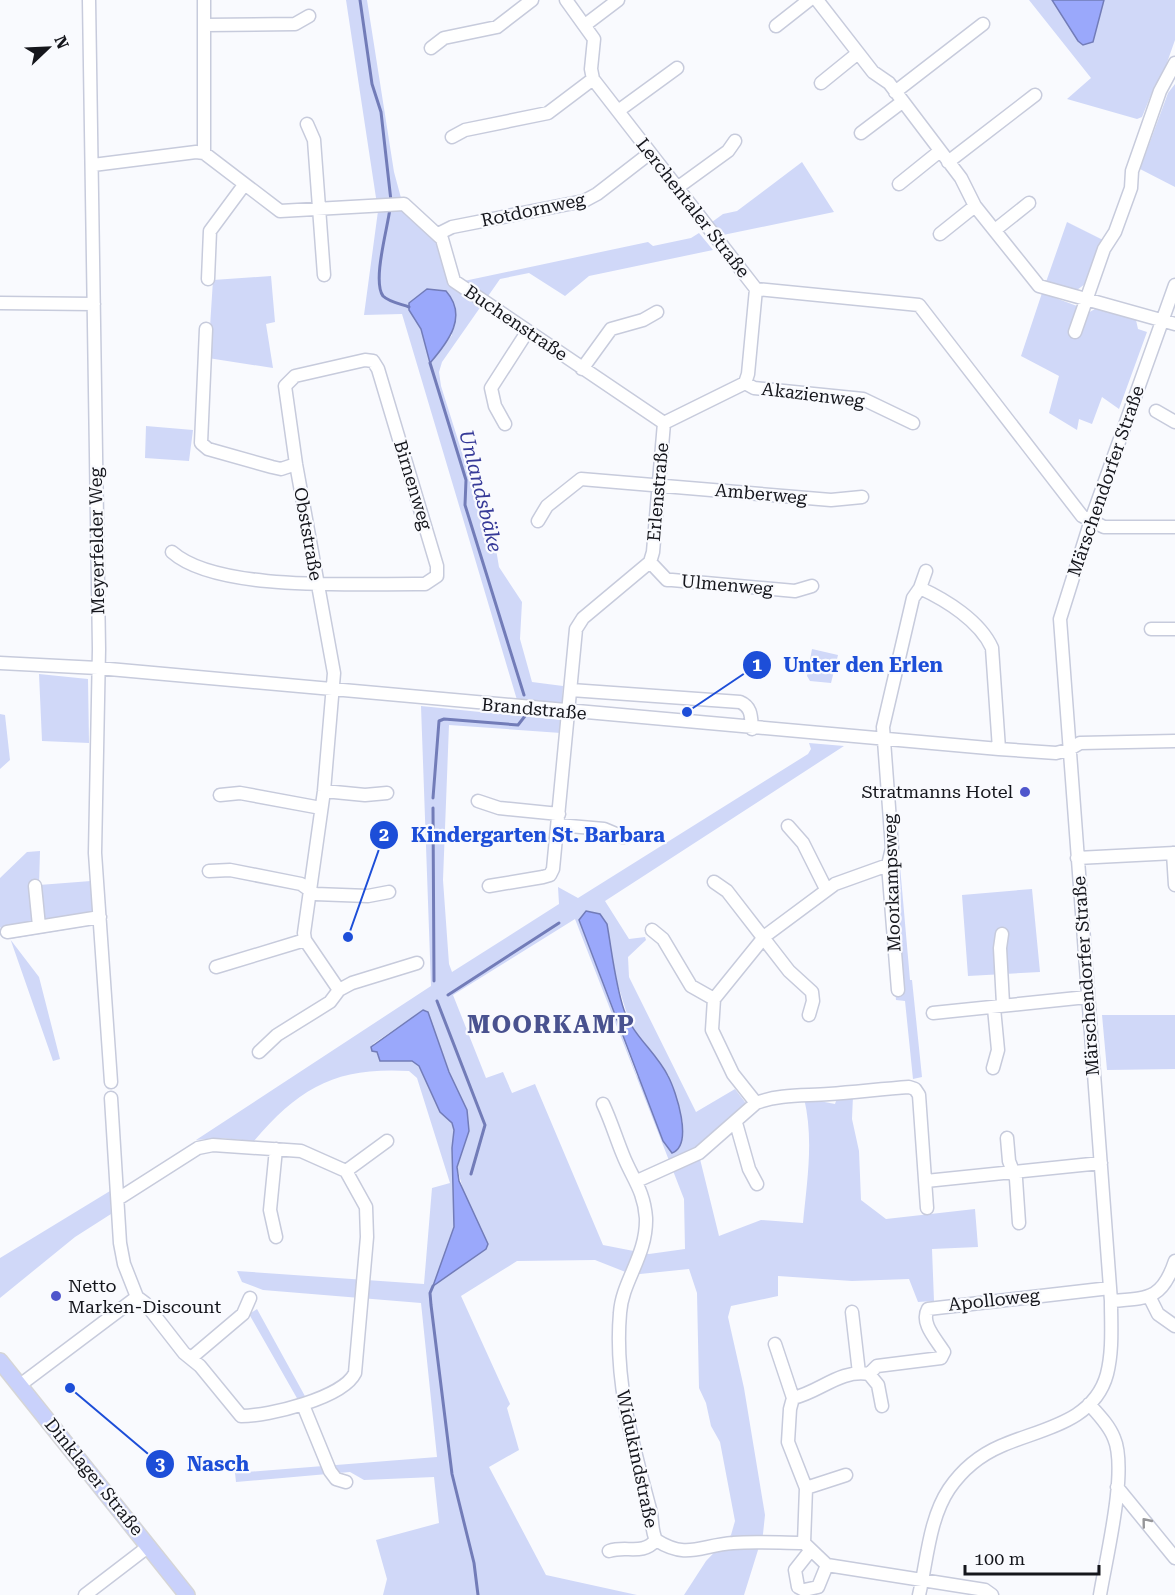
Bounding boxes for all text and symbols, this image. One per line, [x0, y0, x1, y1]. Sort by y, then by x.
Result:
north arrow [18, 18, 78, 78]
text: N [50, 33, 73, 52]
street label: Lerchentaler Straße [632, 134, 754, 282]
street label: Rotdornweg [479, 188, 588, 231]
street label: Buchenstraße [461, 280, 572, 365]
street label: Akazienweg [760, 378, 866, 411]
street label: Märschendorfer Straße [1063, 383, 1148, 579]
water label: Unlandsbäke [454, 427, 508, 555]
street label: Birnenweg [390, 437, 437, 533]
street label: Erlenstraße [643, 441, 672, 542]
street label: Meyerfelder Weg [85, 466, 108, 615]
street label: Amberweg [714, 479, 809, 508]
street label: Obststraße [290, 486, 327, 582]
street label: Ulmenweg [680, 570, 775, 599]
callout: Unter den Erlen [742, 646, 955, 684]
text: Unter den Erlen [783, 653, 943, 677]
text: 1 [752, 654, 762, 675]
street label: Brandstraße [481, 693, 588, 724]
place label: Stratmanns Hotel [861, 781, 1013, 802]
marker: Stratmanns Hotel [1018, 785, 1032, 799]
street label: Moorkampsweg [879, 813, 904, 952]
callout: Kindergarten St. Barbara [369, 816, 677, 854]
text: Kindergarten St. Barbara [411, 823, 665, 847]
text: 2 [379, 824, 389, 845]
street label: Märschendorfer Straße [1068, 875, 1103, 1077]
district label: MOORKAMP [467, 1011, 635, 1039]
place label: Netto Marken-Discount [68, 1275, 222, 1317]
street label: Apolloweg [947, 1284, 1041, 1315]
marker: Netto Marken-Discount [49, 1289, 63, 1303]
street label: Widukindstraße [613, 1388, 662, 1530]
street label: Dinklager Straße [41, 1414, 148, 1540]
callout: Nasch [145, 1445, 261, 1483]
text: Nasch [187, 1452, 250, 1476]
text: 3 [155, 1453, 165, 1474]
one-way arrow [1142, 1518, 1153, 1529]
scale bar [965, 1538, 1098, 1576]
text: 100 m [974, 1548, 1025, 1569]

